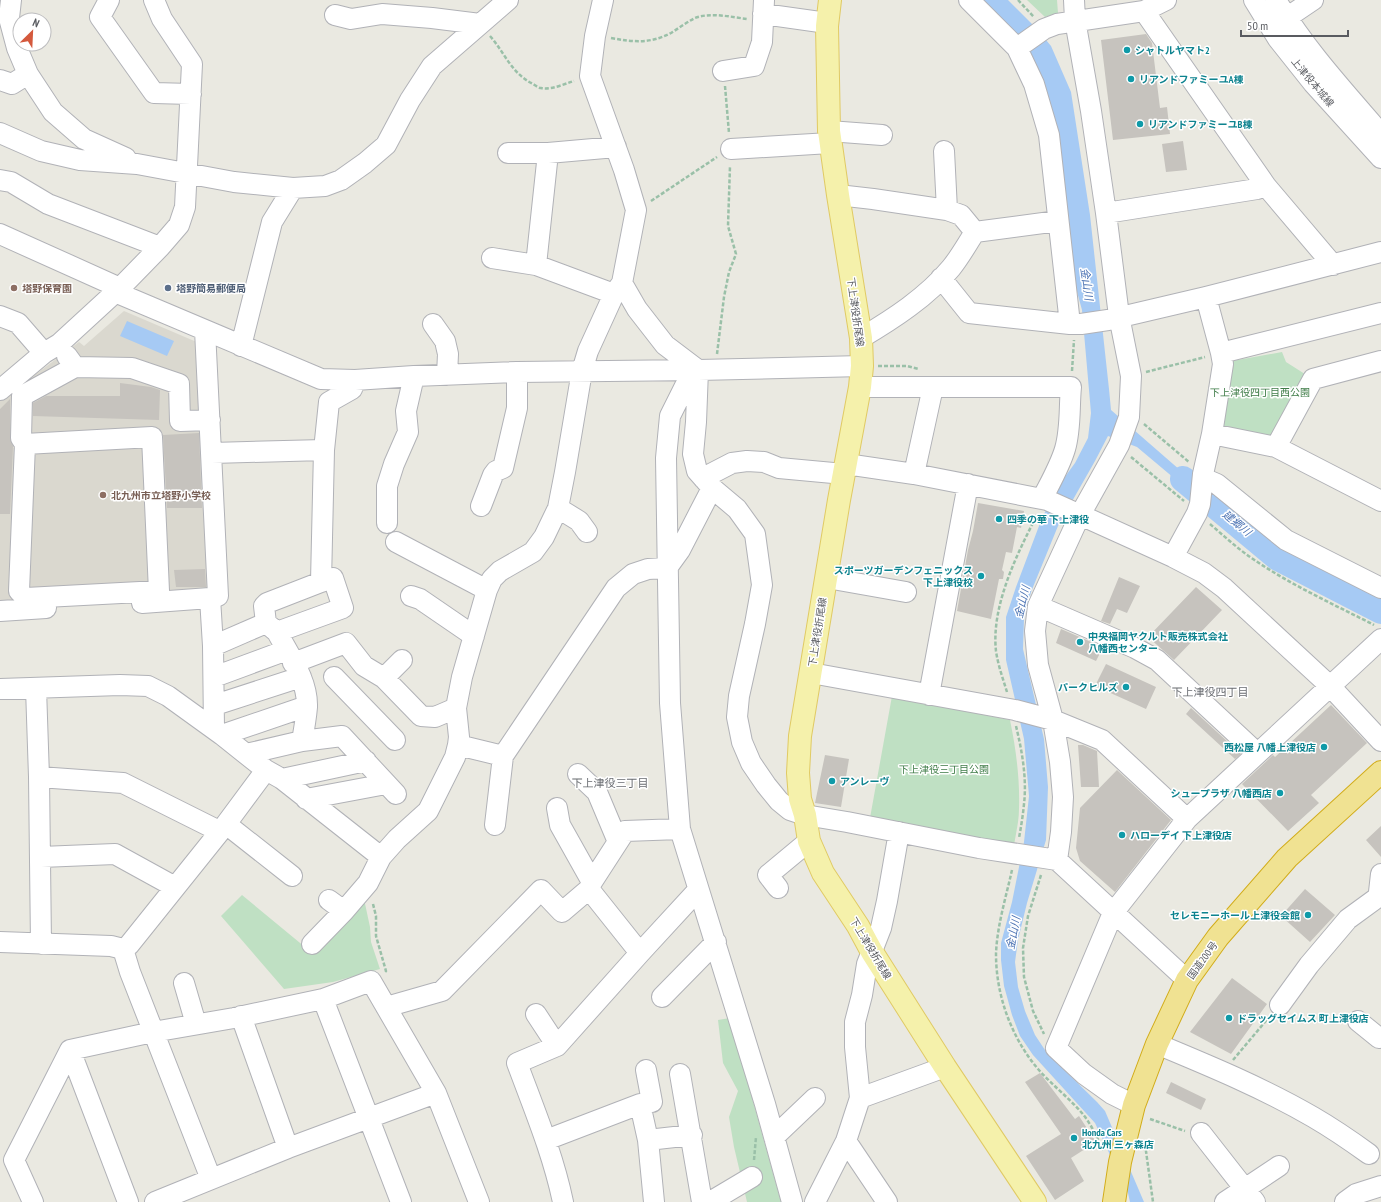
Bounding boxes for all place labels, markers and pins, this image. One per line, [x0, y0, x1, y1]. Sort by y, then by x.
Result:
place label: シャトルヤマト2 [1135, 44, 1210, 57]
marker: シャトルヤマト2 [1122, 45, 1132, 55]
place label: リアンドファミーユA棟 [1139, 73, 1244, 86]
marker: リアンドファミーユA棟 [1126, 74, 1136, 84]
place label: リアンドファミーユB棟 [1148, 118, 1253, 131]
marker: リアンドファミーユB棟 [1135, 119, 1145, 129]
place label: 塔野保育園 [22, 282, 72, 295]
place label: 塔野簡易郵便局 [176, 282, 246, 295]
marker: 塔野保育園 [9, 283, 19, 293]
marker: 塔野簡易郵便局 [163, 283, 173, 293]
place label: 北九州市立塔野小学校 [111, 489, 211, 502]
marker: 北九州市立塔野小学校 [98, 490, 108, 500]
place label: 四季の華 下上津役 [1007, 513, 1089, 526]
marker: 四季の華 下上津役 [994, 514, 1004, 524]
place label: スポーツガーデンフェニックス 下上津役校 [834, 564, 973, 589]
marker: スポーツガーデンフェニックス 下上津役校 [976, 571, 986, 581]
place label: 中央福岡ヤクルト販売株式会社 八幡西センター [1088, 630, 1229, 655]
marker: 中央福岡ヤクルト販売株式会社 八幡西センター [1075, 637, 1085, 647]
place label: パークヒルズ [1058, 681, 1118, 694]
marker: パークヒルズ [1121, 682, 1131, 692]
place label: 西松屋 八幡上津役店 [1224, 741, 1316, 754]
marker: 西松屋 八幡上津役店 [1319, 742, 1329, 752]
place label: アンレーヴ [840, 775, 890, 788]
marker: アンレーヴ [827, 776, 837, 786]
place label: シュープラザ 八幡西店 [1171, 787, 1272, 800]
marker: シュープラザ 八幡西店 [1275, 788, 1285, 798]
place label: ハローデイ 下上津役店 [1130, 829, 1232, 842]
marker: ハローデイ 下上津役店 [1117, 830, 1127, 840]
place label: セレモニーホール上津役会館 [1170, 909, 1300, 922]
marker: セレモニーホール上津役会館 [1303, 910, 1313, 920]
place label: ドラッグセイムス 町上津役店 [1237, 1012, 1369, 1025]
marker: ドラッグセイムス 町上津役店 [1224, 1013, 1234, 1023]
place label: Honda Cars 北九州 三ヶ森店 [1082, 1126, 1154, 1151]
marker: Honda Cars 北九州 三ヶ森店 [1069, 1133, 1079, 1143]

